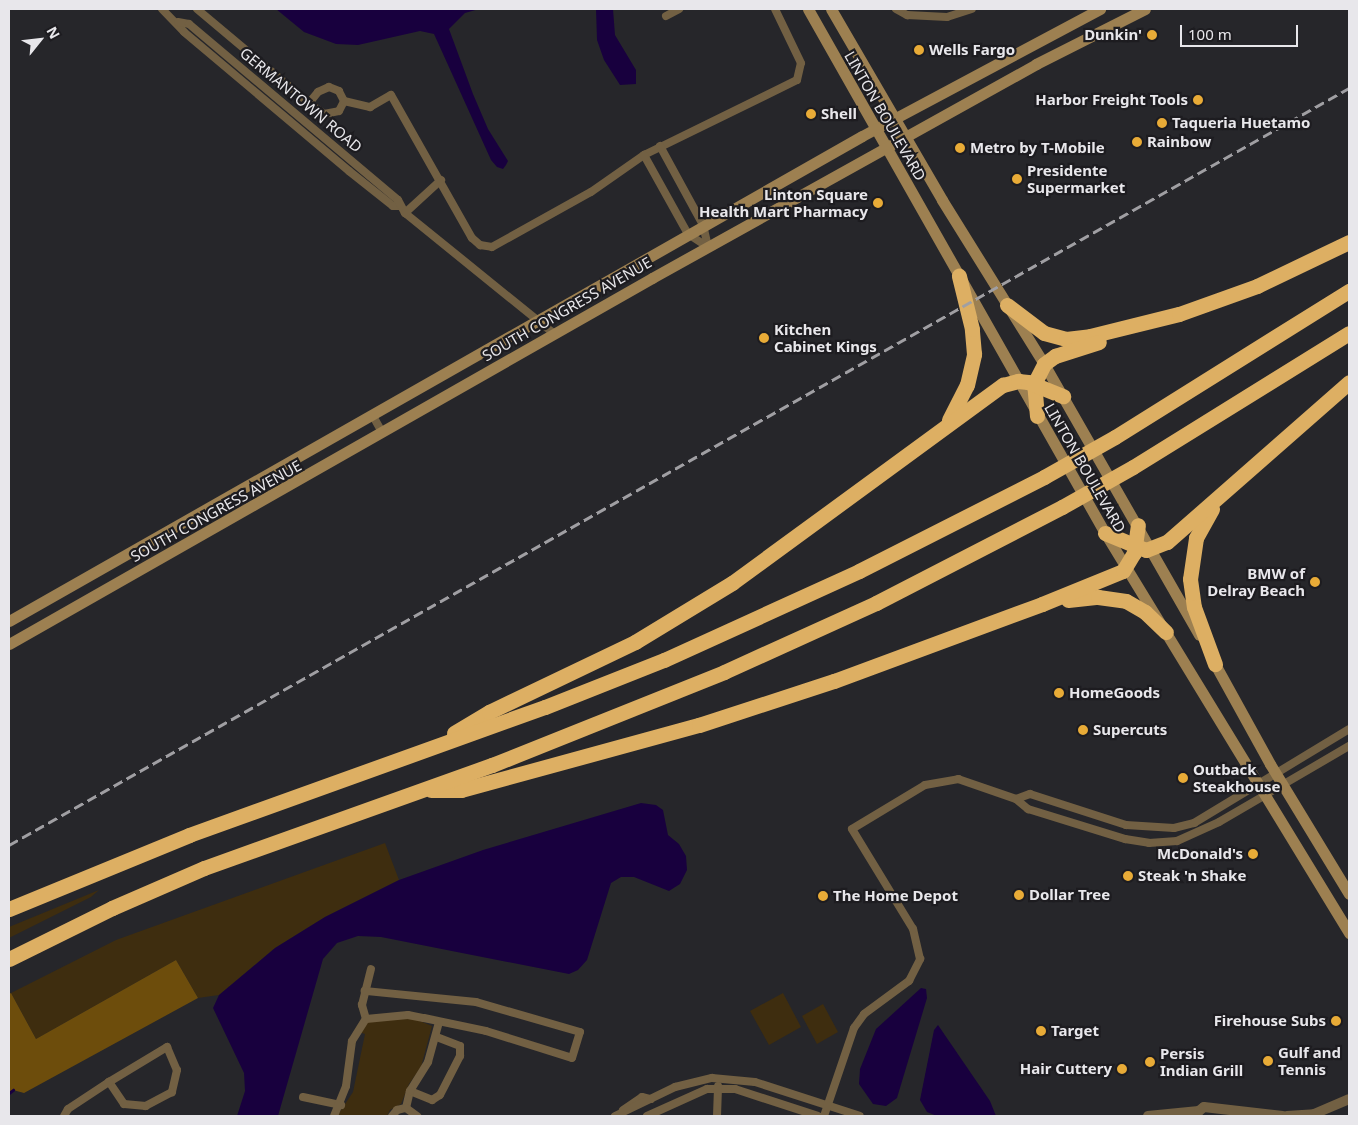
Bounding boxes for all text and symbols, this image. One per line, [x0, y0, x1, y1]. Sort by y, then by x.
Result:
north arrow [15, 15, 65, 65]
scale bar [1183, 15, 1300, 47]
text: N [42, 23, 65, 42]
text: 100 m [1188, 24, 1232, 44]
place label: Dunkin' [1084, 26, 1142, 44]
marker: Dunkin' [1146, 29, 1158, 41]
place label: Wells Fargo [929, 41, 1015, 59]
street label: GERMANTOWN ROAD [236, 44, 366, 156]
marker: Wells Fargo [913, 44, 925, 56]
street label: LINTON BOULEVARD [841, 48, 929, 184]
place label: Harbor Freight Tools [1035, 91, 1188, 109]
marker: Harbor Freight Tools [1192, 94, 1204, 106]
place label: Shell [821, 105, 857, 123]
marker: Shell [805, 108, 817, 120]
place label: Taqueria Huetamo [1172, 114, 1310, 132]
marker: Taqueria Huetamo [1156, 117, 1168, 129]
place label: Rainbow [1147, 133, 1211, 151]
marker: Rainbow [1131, 136, 1143, 148]
place label: Metro by T-Mobile [970, 139, 1105, 157]
marker: Metro by T-Mobile [954, 142, 966, 154]
place label: Presidente Supermarket [1027, 161, 1125, 196]
marker: Presidente Supermarket [1011, 173, 1023, 185]
place label: Linton Square Health Mart Pharmacy [699, 185, 868, 220]
marker: Linton Square Health Mart Pharmacy [872, 197, 884, 209]
street label: SOUTH CONGRESS AVENUE [479, 253, 655, 365]
place label: Kitchen Cabinet Kings [774, 320, 877, 355]
marker: Kitchen Cabinet Kings [758, 332, 770, 344]
street label: LINTON BOULEVARD [1041, 400, 1129, 536]
street label: SOUTH CONGRESS AVENUE [127, 456, 305, 566]
place label: BMW of Delray Beach [1207, 564, 1305, 599]
marker: BMW of Delray Beach [1309, 576, 1321, 588]
place label: HomeGoods [1069, 684, 1160, 702]
marker: HomeGoods [1053, 687, 1065, 699]
place label: Supercuts [1093, 721, 1167, 739]
marker: Supercuts [1077, 724, 1089, 736]
place label: Outback Steakhouse [1193, 760, 1280, 795]
marker: Outback Steakhouse [1177, 772, 1189, 784]
place label: McDonald's [1157, 845, 1243, 863]
marker: McDonald's [1247, 848, 1259, 860]
place label: Steak 'n Shake [1138, 867, 1246, 885]
marker: Steak 'n Shake [1122, 870, 1134, 882]
place label: Dollar Tree [1029, 886, 1110, 904]
place label: The Home Depot [833, 887, 958, 905]
marker: Dollar Tree [1013, 889, 1025, 901]
marker: The Home Depot [817, 890, 829, 902]
place label: Firehouse Subs [1214, 1012, 1326, 1030]
marker: Firehouse Subs [1330, 1015, 1342, 1027]
place label: Target [1051, 1022, 1099, 1040]
marker: Target [1035, 1025, 1047, 1037]
place label: Gulf and Tennis [1278, 1043, 1341, 1078]
place label: Persis Indian Grill [1160, 1044, 1243, 1079]
marker: Gulf and Tennis [1262, 1055, 1274, 1067]
marker: Persis Indian Grill [1144, 1056, 1156, 1068]
place label: Hair Cuttery [1020, 1060, 1112, 1078]
marker: Hair Cuttery [1116, 1063, 1128, 1075]

